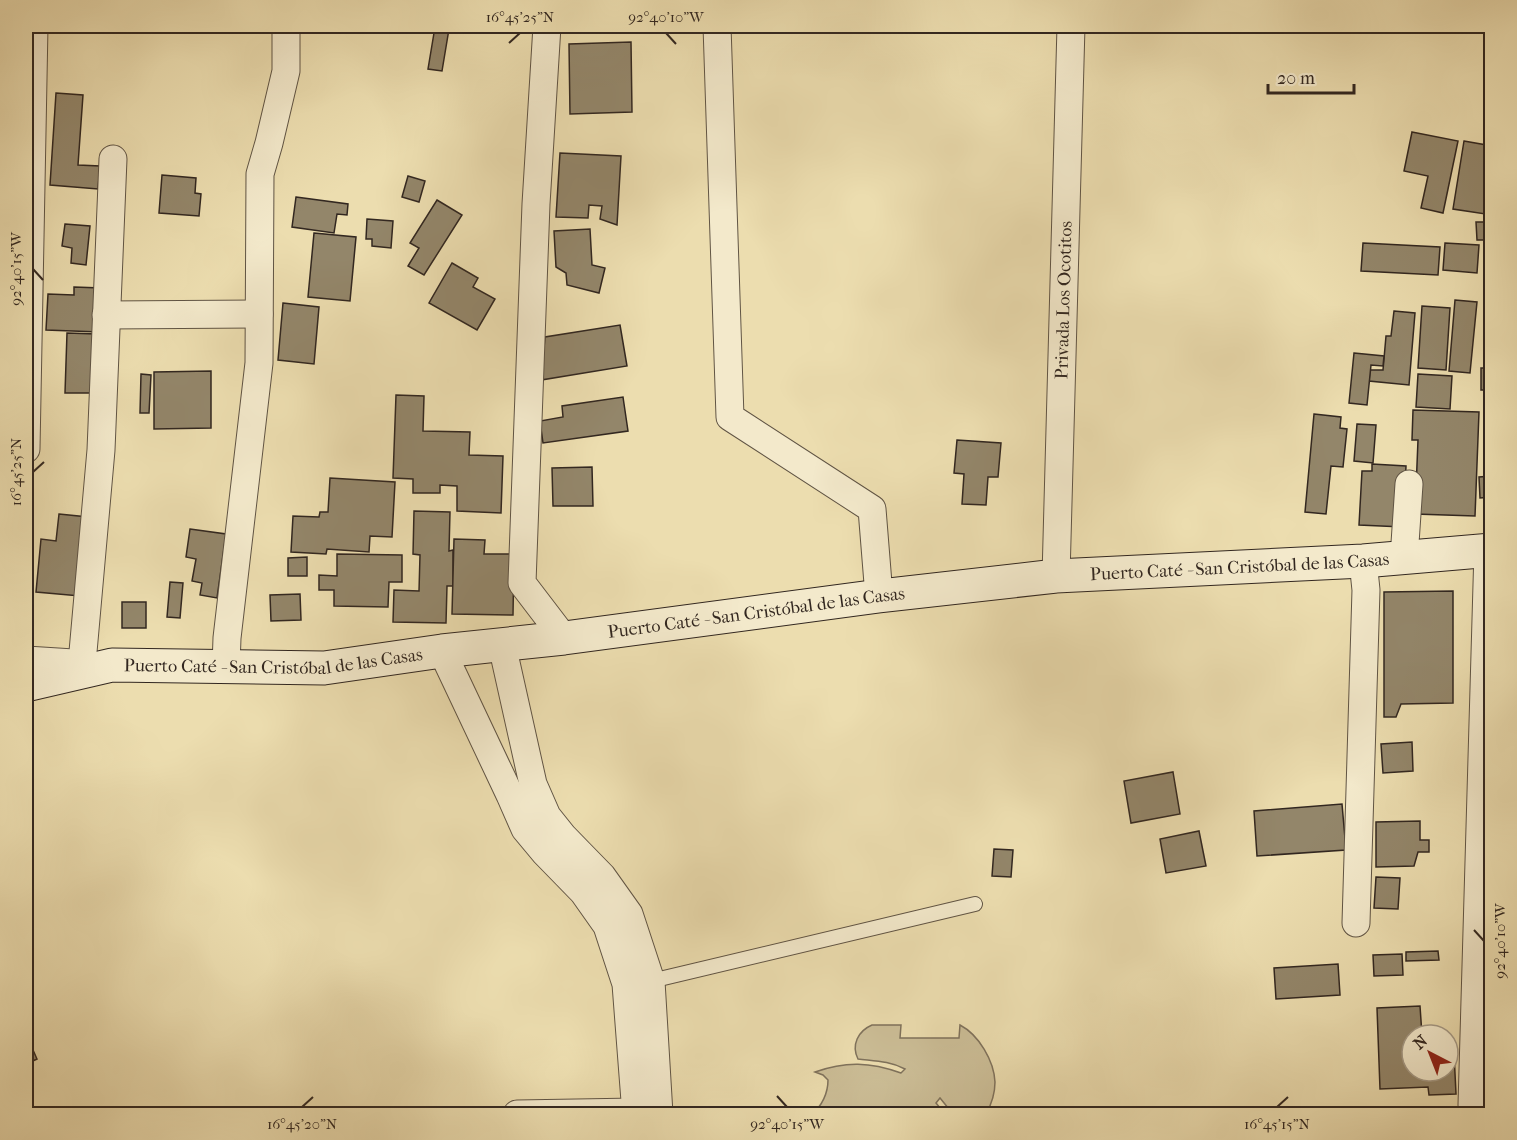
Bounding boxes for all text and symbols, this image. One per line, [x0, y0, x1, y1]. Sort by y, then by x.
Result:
text: 16°45'25"N [486, 8, 555, 26]
text: 92°40'10"W [628, 8, 705, 26]
scale bar [1268, 57, 1354, 95]
text: 20 m [1277, 68, 1315, 89]
street label: Privada Los Ocotitos [1051, 220, 1077, 380]
text: 92°40'15"W [7, 231, 25, 306]
text: 16°45'25"N [7, 437, 25, 506]
street label: Puerto Caté - San Cristóbal de las Casas [1090, 549, 1390, 585]
street label: Puerto Caté - San Cristóbal de las Casas [606, 583, 906, 643]
street label: Puerto Caté - San Cristóbal de las Casas [124, 644, 424, 679]
text: 92°40'10"W [1491, 902, 1509, 979]
north arrow [1400, 1023, 1460, 1083]
text: N [1409, 1031, 1432, 1053]
text: 16°45'20"N [267, 1115, 338, 1133]
text: 92°40'15"W [750, 1115, 825, 1133]
text: 16°45'15"N [1244, 1115, 1311, 1133]

